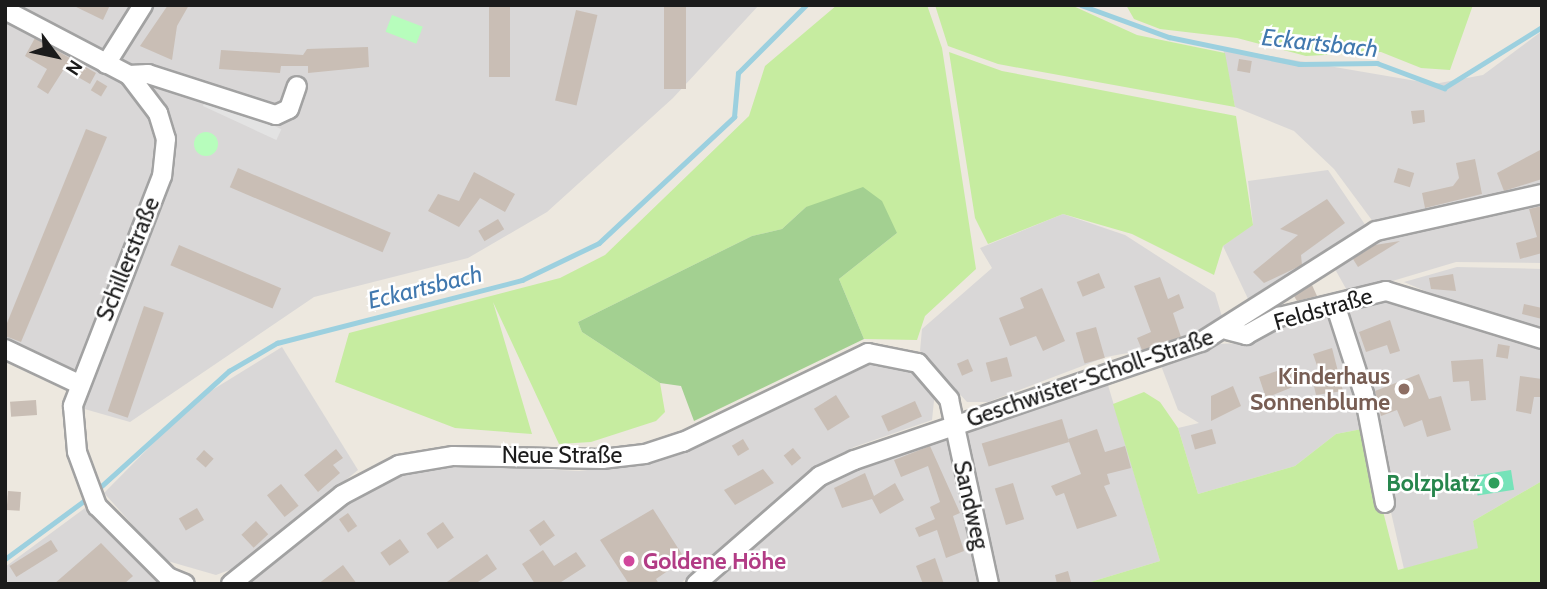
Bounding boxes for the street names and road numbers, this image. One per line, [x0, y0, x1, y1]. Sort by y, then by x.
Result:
street label: Schillerstraße [91, 193, 165, 325]
street label: Feldstraße [1271, 282, 1375, 336]
street label: Geschwister-Scholl-Straße [963, 323, 1217, 433]
street label: Neue Straße [502, 441, 622, 469]
street label: Sandweg [947, 458, 995, 552]

